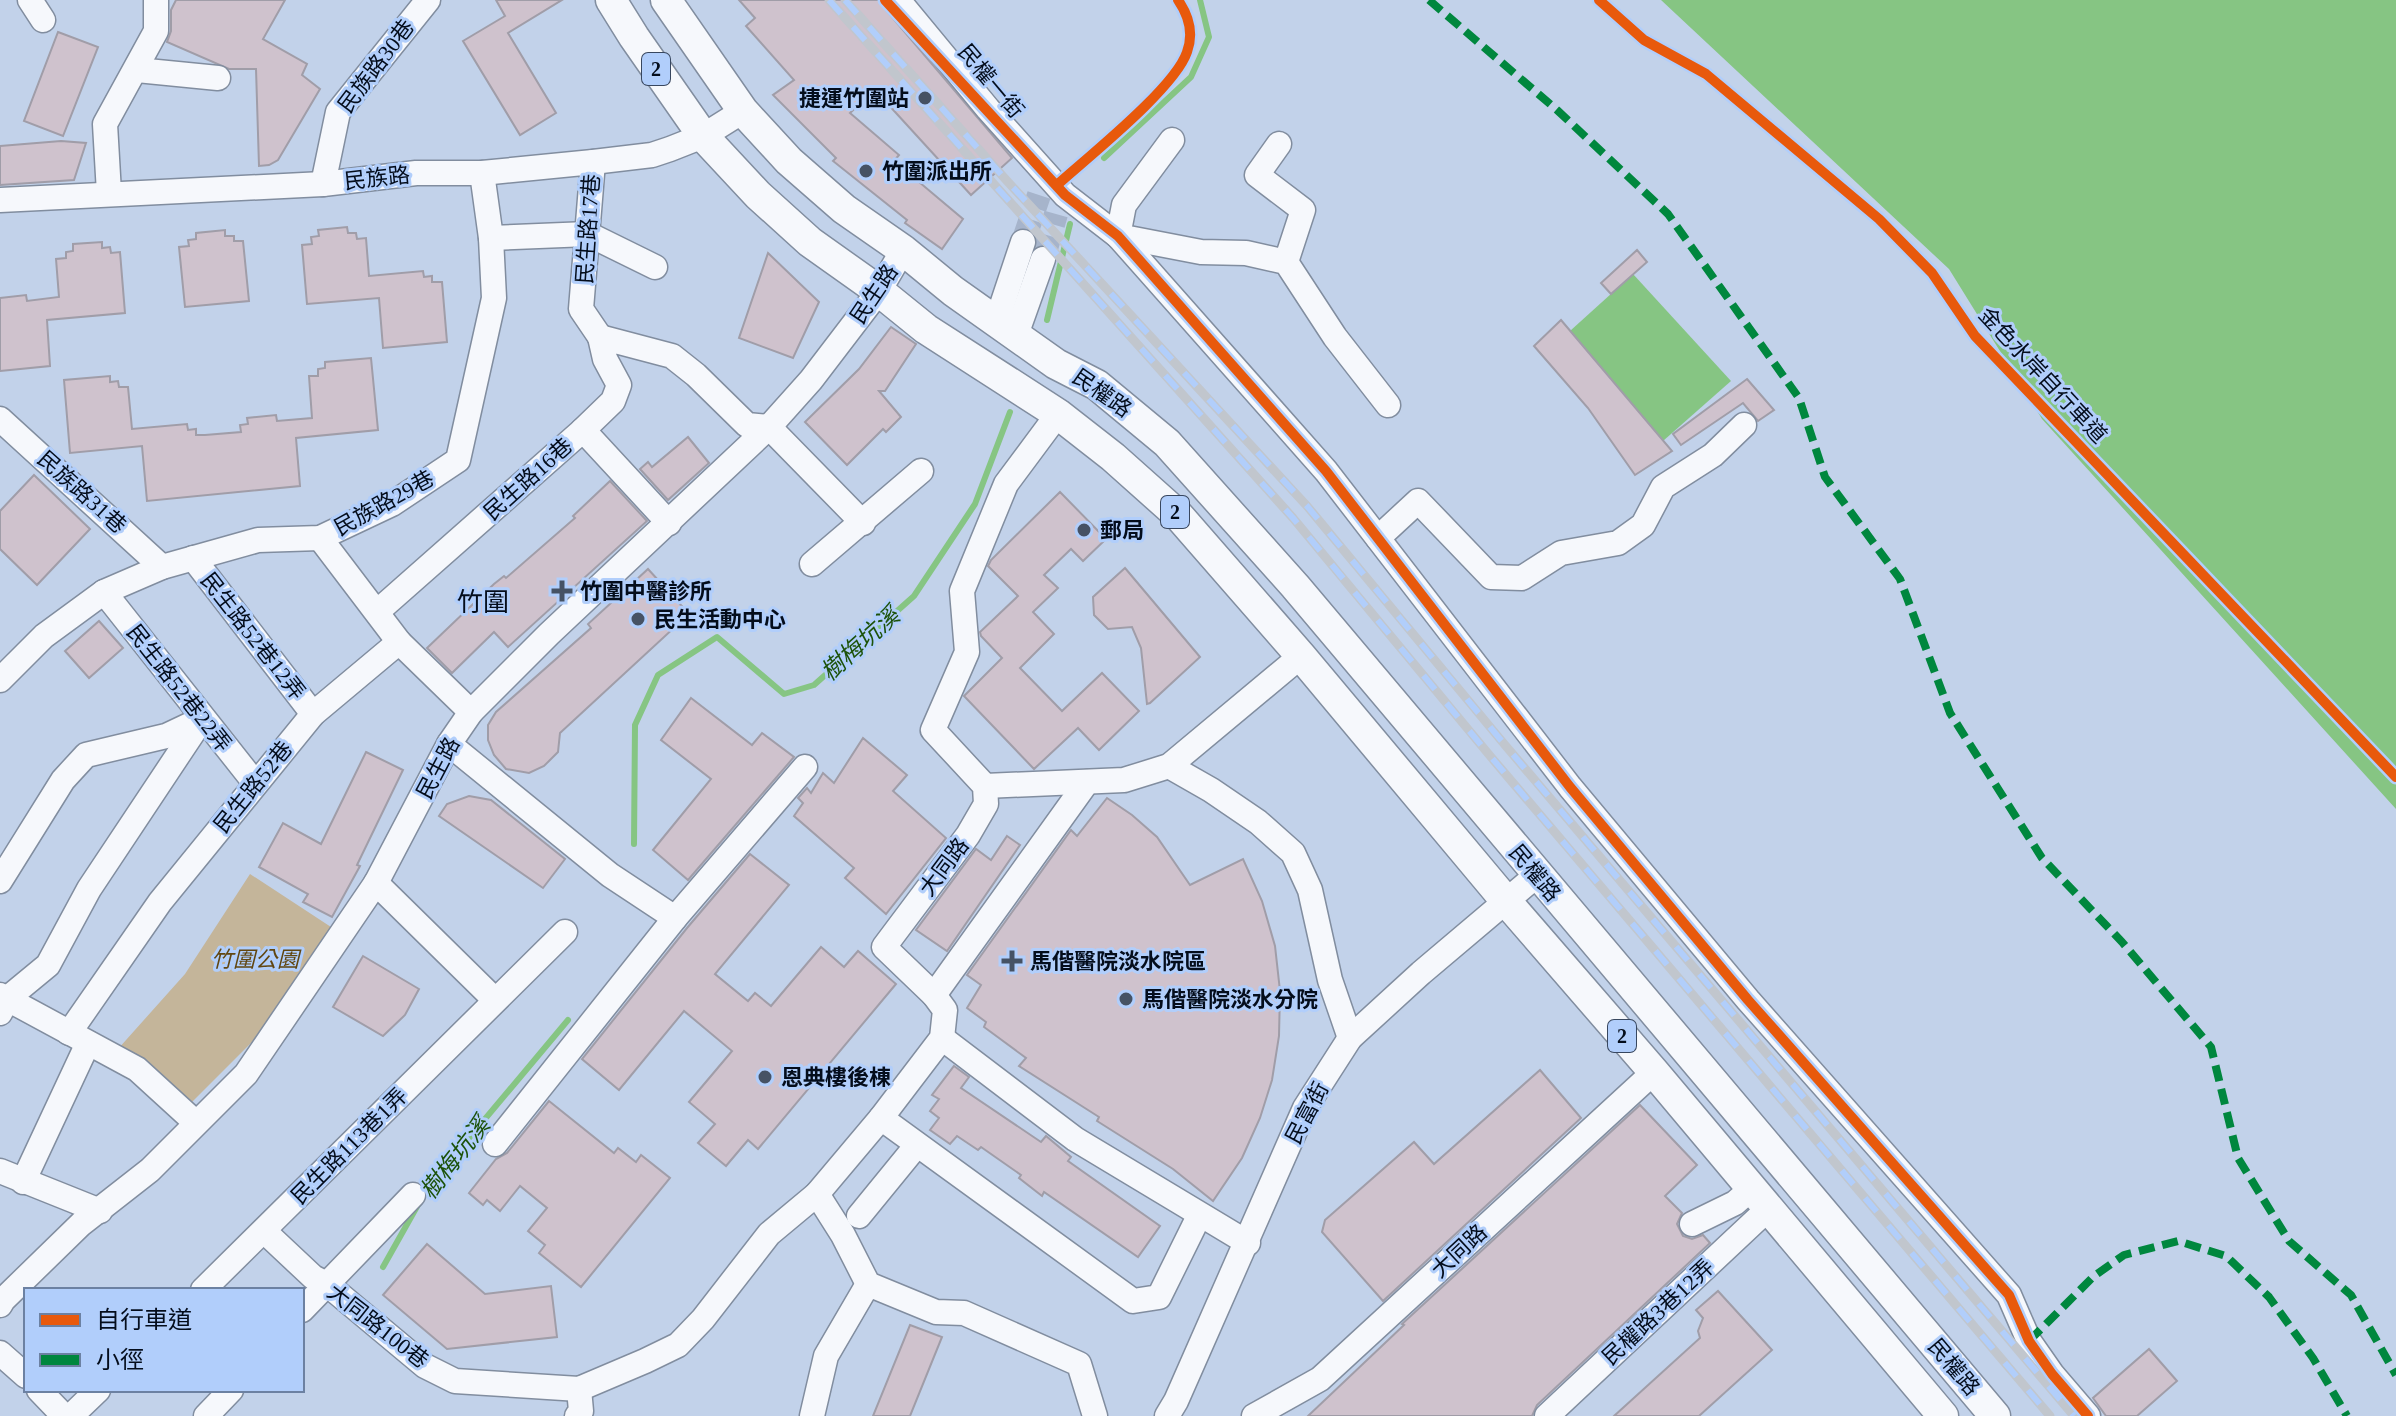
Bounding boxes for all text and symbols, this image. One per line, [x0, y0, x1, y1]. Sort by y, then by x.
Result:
street label: 民族路30巷 [333, 15, 419, 117]
street label: 民權一街 [953, 39, 1029, 123]
road number: 2 [642, 53, 670, 85]
place label: 捷運竹圍站 [799, 86, 909, 111]
marker: 捷運竹圍站 [916, 89, 934, 107]
place label: 竹圍派出所 [882, 159, 992, 184]
street label: 民族路 [343, 162, 411, 194]
marker: 竹圍派出所 [857, 162, 875, 180]
street label: 民生路17巷 [572, 173, 604, 285]
street label: 民生路 [845, 260, 903, 328]
street label: 金色水岸自行車道 [1974, 302, 2112, 448]
street label: 民權路 [1068, 364, 1136, 422]
street label: 民生路16巷 [479, 433, 577, 525]
street label: 民族路31巷 [33, 446, 131, 538]
street label: 民族路29巷 [330, 465, 438, 541]
road number: 2 [1161, 496, 1189, 528]
place label: 郵局 [1100, 518, 1144, 543]
marker: 郵局 [1075, 521, 1093, 539]
street label: 民生路52巷12弄 [196, 568, 310, 704]
place label: 竹圍中醫診所 [580, 579, 712, 604]
marker: 竹圍中醫診所 [551, 580, 573, 602]
district label: 竹圍 [457, 588, 509, 617]
water label: 樹梅坑溪 [816, 600, 907, 686]
place label: 民生活動中心 [654, 607, 786, 632]
marker: 民生活動中心 [629, 610, 647, 628]
street label: 民生路52巷22弄 [122, 620, 236, 756]
street label: 民生路 [411, 733, 465, 803]
street label: 民生路52巷 [209, 736, 297, 838]
street label: 大同路 [914, 833, 974, 901]
street label: 民權路 [1504, 840, 1566, 906]
park label: 竹圍公園 [211, 947, 302, 972]
place label: 馬偕醫院淡水院區 [1030, 949, 1206, 974]
marker: 馬偕醫院淡水院區 [1001, 950, 1023, 972]
place label: 馬偕醫院淡水分院 [1142, 987, 1318, 1012]
marker: 馬偕醫院淡水分院 [1117, 990, 1135, 1008]
road number: 2 [1608, 1020, 1636, 1052]
place label: 恩典樓後棟 [781, 1065, 891, 1090]
marker: 恩典樓後棟 [756, 1068, 774, 1086]
street label: 民富街 [1280, 1078, 1334, 1148]
street label: 民生路113巷1弄 [286, 1083, 412, 1209]
water label: 樹梅坑溪 [415, 1110, 497, 1204]
street label: 大同路 [1426, 1219, 1492, 1283]
street label: 民權路3巷12弄 [1597, 1254, 1719, 1370]
street label: 大同路100巷 [323, 1279, 433, 1373]
legend [24, 1288, 304, 1392]
text: 自行車道 [96, 1307, 192, 1333]
street label: 民權路 [1923, 1334, 1985, 1400]
text: 小徑 [96, 1347, 144, 1373]

